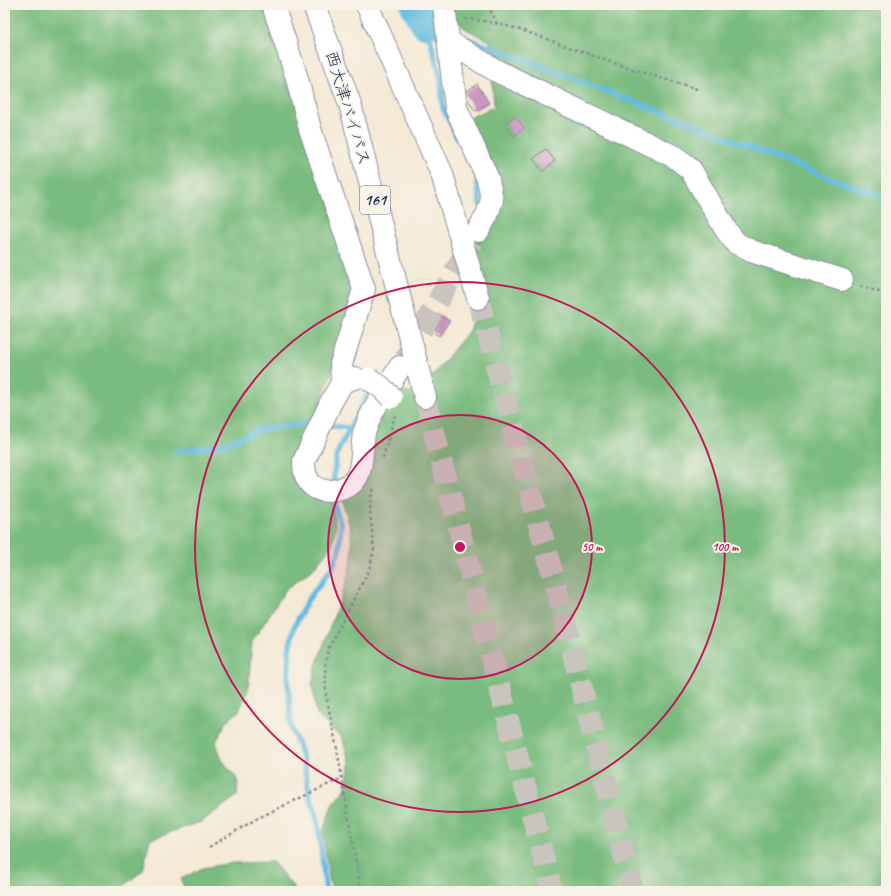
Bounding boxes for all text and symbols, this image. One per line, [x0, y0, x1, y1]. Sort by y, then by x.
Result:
street label: 西大津バイパス [321, 48, 375, 168]
road number: 161 [360, 186, 390, 214]
text: 50 m [582, 539, 603, 555]
text: 100 m [712, 539, 739, 555]
centre of rings [453, 540, 467, 554]

